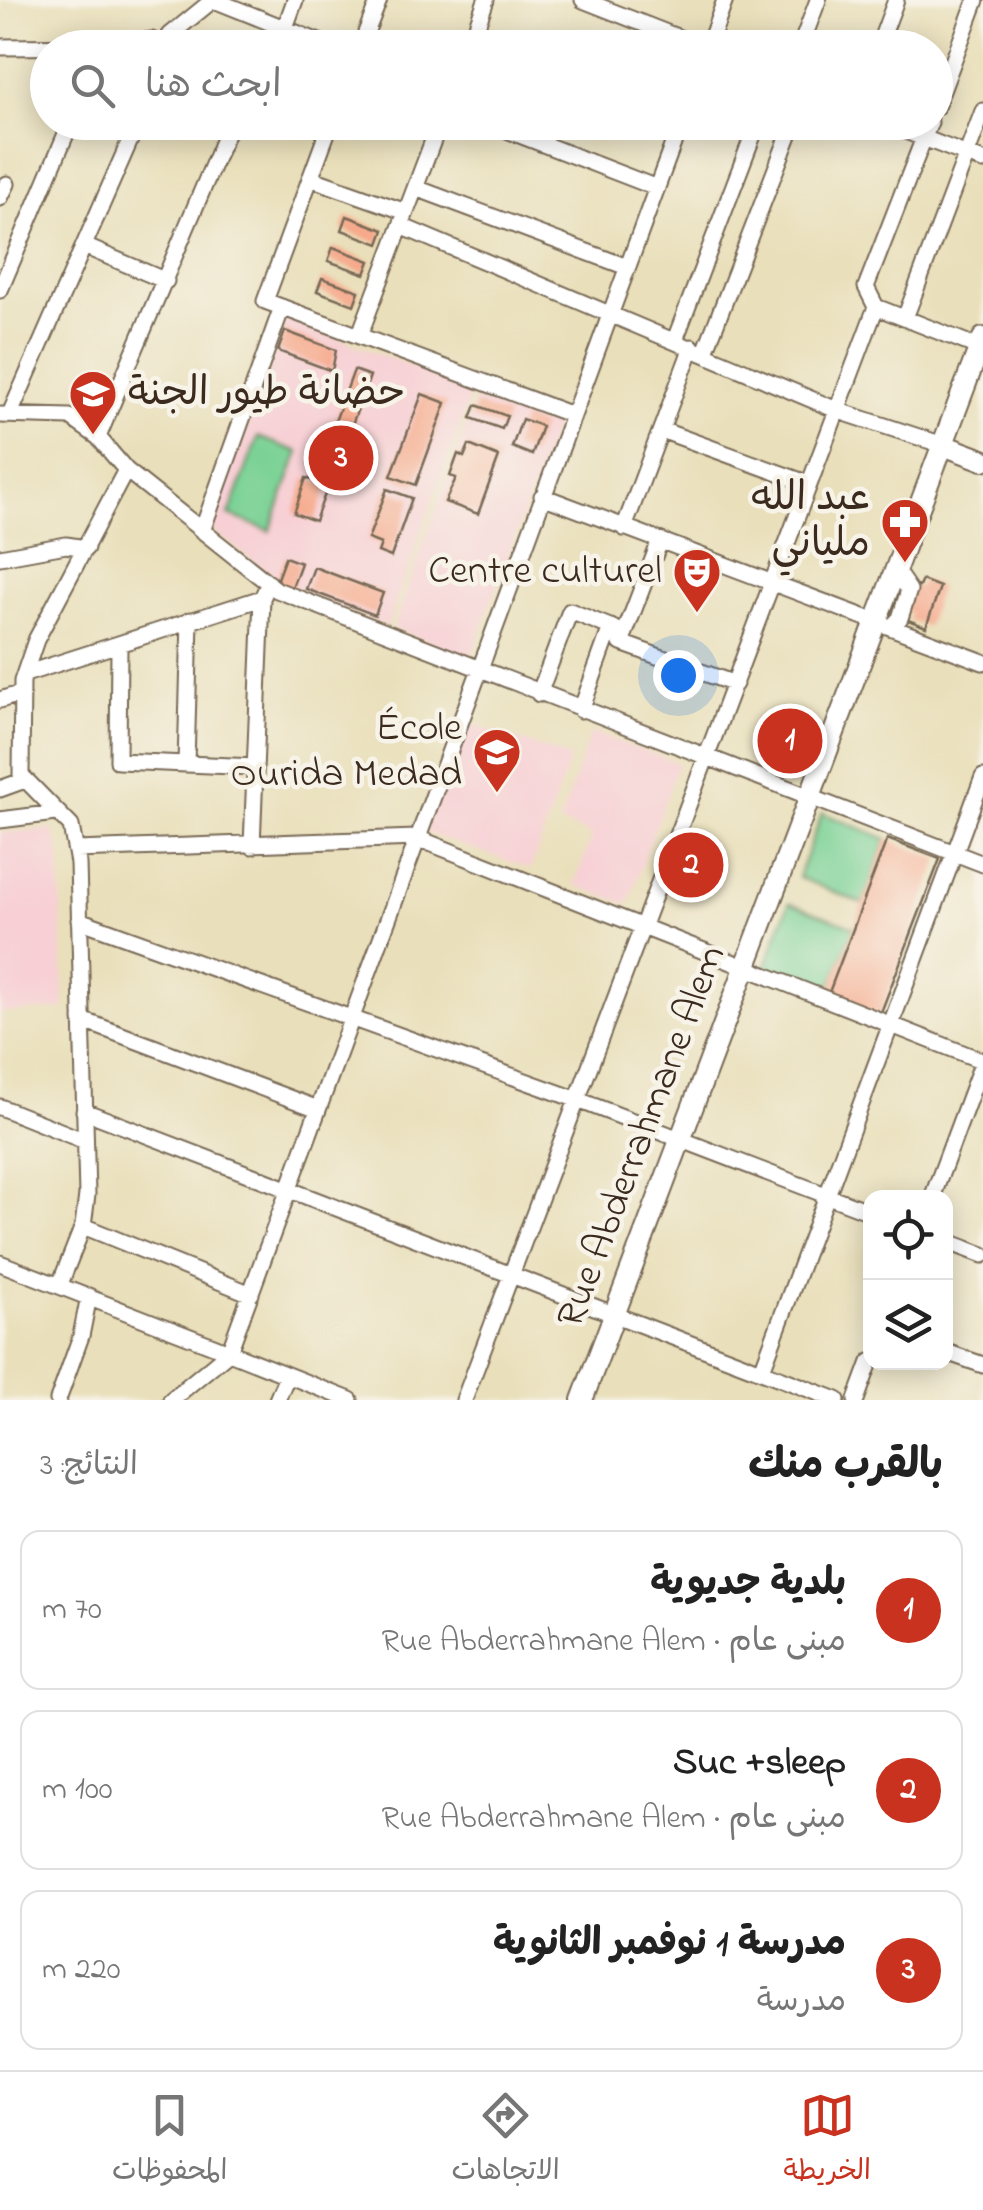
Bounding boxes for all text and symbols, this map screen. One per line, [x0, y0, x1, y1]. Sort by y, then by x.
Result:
search box [30, 30, 953, 140]
icon: search [65, 58, 120, 113]
text: ابحث هنا [145, 59, 282, 115]
place label: حضانة طيور الجنة [128, 365, 405, 424]
school or university icon: حضانة طيور الجنة [67, 368, 119, 436]
pin: 3 [308, 420, 374, 496]
place label: عبد الله ملياني [751, 470, 870, 576]
pharmacy icon: عبد الله ملياني [879, 496, 931, 564]
place label: Centre culturel [428, 543, 662, 602]
theatre icon: Centre culturel [671, 546, 723, 614]
your location [653, 650, 704, 701]
place label: École Ourida Medad [231, 700, 462, 805]
pin: 1 [758, 704, 822, 778]
school or university icon: École Ourida Medad [471, 726, 523, 794]
pin: 2 [658, 828, 724, 902]
street label: Rue Abderrahmane Alem [543, 937, 743, 1337]
map controls [863, 1190, 953, 1370]
button: locate [863, 1190, 953, 1280]
button: layers [863, 1280, 953, 1370]
text: بالقرب منك [748, 1436, 943, 1497]
text: النتائج: 3 [40, 1443, 138, 1490]
text: بلدية جديوية [650, 1557, 846, 1613]
text: 70 m [42, 1587, 102, 1634]
text: 1 [903, 1587, 914, 1634]
text: مبنى عام · Rue Abderrahmane Alem [382, 1619, 846, 1666]
text: Suc +sleep [673, 1736, 846, 1792]
text: 100 m [42, 1767, 113, 1814]
text: 2 [901, 1767, 916, 1814]
text: مبنى عام · Rue Abderrahmane Alem [382, 1796, 846, 1843]
text: مدرسة 1 نوفمبر الثانوية [493, 1917, 846, 1973]
text: 220 m [42, 1947, 121, 1994]
text: 3 [902, 1947, 915, 1994]
text: مدرسة [757, 1979, 846, 2026]
tab: المحفوظات [112, 2088, 227, 2194]
tab: الاتجاهات [451, 2088, 560, 2194]
tab: الخريطة [784, 2088, 871, 2194]

